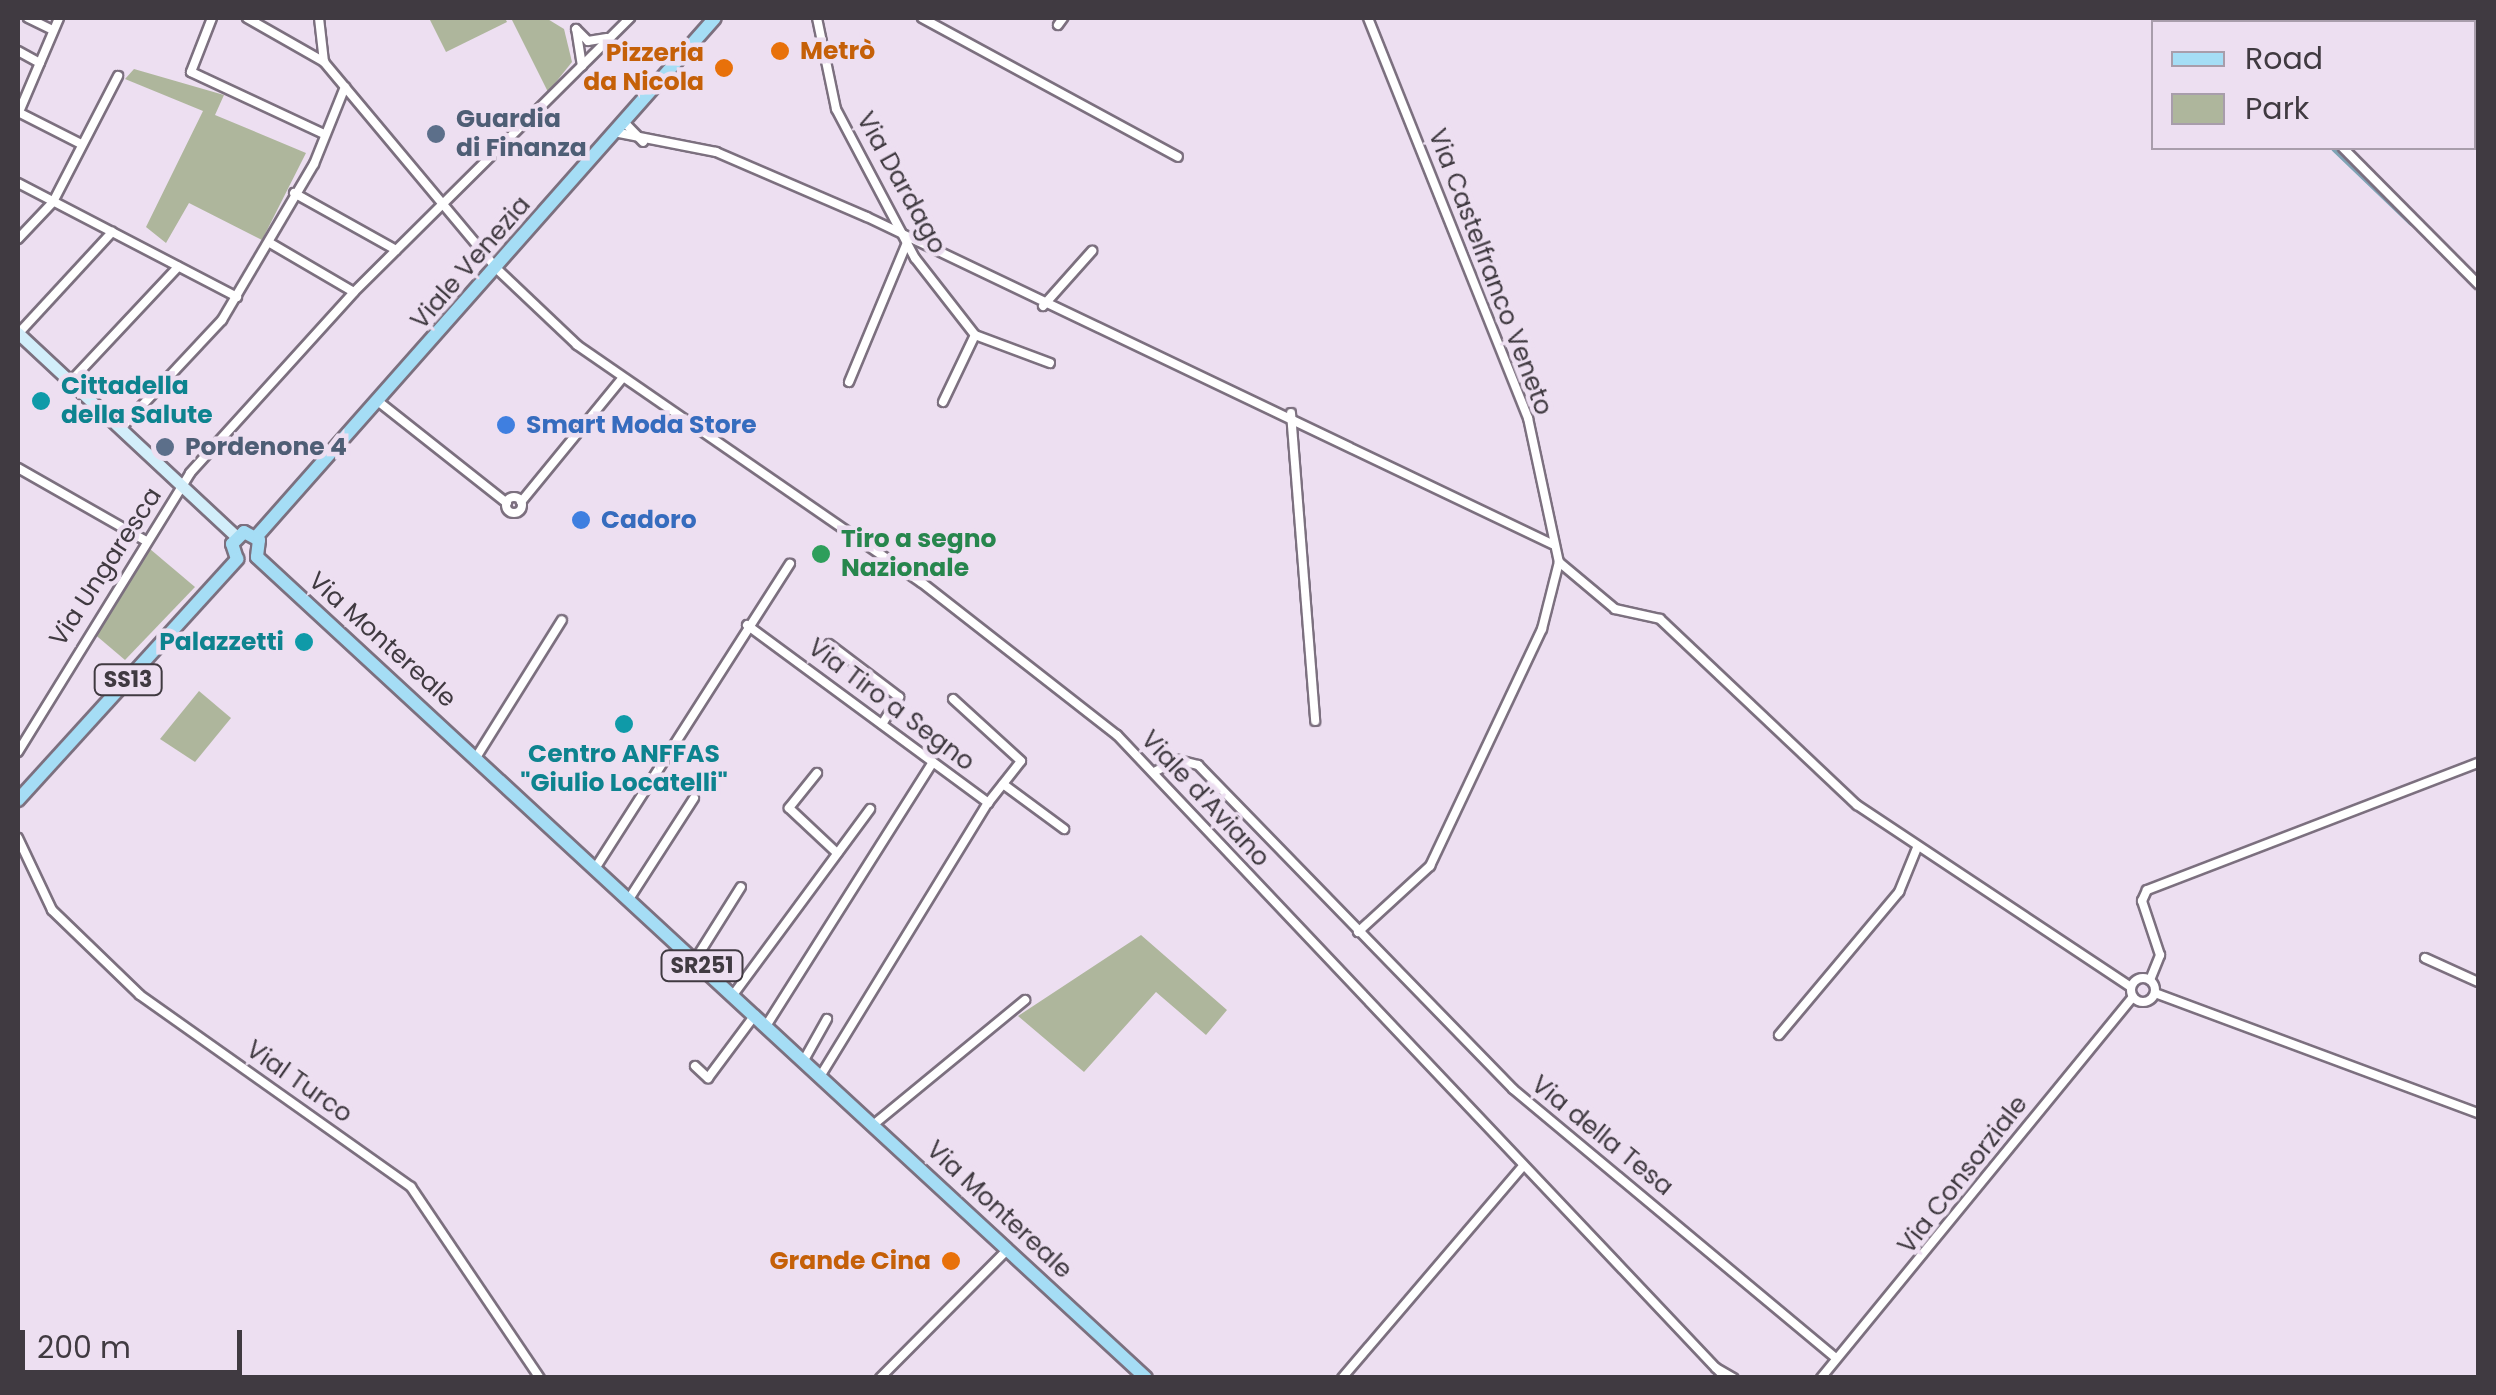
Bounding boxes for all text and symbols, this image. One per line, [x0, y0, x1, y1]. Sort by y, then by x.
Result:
legend [2151, 20, 2476, 150]
place label: Metrò [800, 36, 875, 66]
text: Road [2245, 37, 2323, 80]
place label: Pizzeria da Nicola [583, 39, 704, 98]
marker: Metrò [769, 40, 791, 62]
marker: Pizzeria da Nicola [713, 57, 735, 79]
text: Park [2245, 87, 2309, 130]
place label: Guardia di Finanza [456, 105, 587, 164]
street label: Via Dardago [850, 107, 952, 259]
marker: Guardia di Finanza [425, 123, 447, 145]
street label: Via Castelfranco Veneto [1422, 125, 1558, 419]
street label: Viale Venezia [405, 190, 537, 336]
place label: Cittadella della Salute [61, 372, 213, 431]
marker: Cittadella della Salute [30, 390, 52, 412]
place label: Smart Moda Store [526, 410, 757, 440]
marker: Smart Moda Store [495, 414, 517, 436]
place label: Pordenone 4 [185, 432, 347, 462]
marker: Pordenone 4 [154, 436, 176, 458]
street label: Via Ungaresca [44, 482, 168, 652]
place label: Cadoro [601, 505, 697, 535]
marker: Cadoro [570, 509, 592, 531]
place label: Tiro a segno Nazionale [841, 525, 996, 584]
marker: Tiro a segno Nazionale [810, 543, 832, 565]
street label: Via Montereale [302, 566, 462, 714]
place label: Palazzetti [159, 627, 284, 657]
marker: Palazzetti [293, 631, 315, 653]
street label: Via Tiro a Segno [802, 633, 980, 777]
road number: SS13 [93, 663, 163, 697]
marker: Centro ANFFAS "Giulio Locatelli" [613, 713, 635, 735]
street label: Viale d'Aviano [1134, 725, 1276, 873]
place label: Centro ANFFAS "Giulio Locatelli" [520, 740, 728, 799]
road number: SR251 [660, 949, 744, 983]
street label: Vial Turco [240, 1034, 358, 1130]
street label: Via della Tesa [1525, 1070, 1679, 1202]
street label: Via Consorziale [1892, 1090, 2034, 1260]
street label: Via Montereale [920, 1135, 1078, 1285]
place label: Grande Cina [770, 1246, 931, 1276]
marker: Grande Cina [940, 1250, 962, 1272]
scale bar [25, 1310, 248, 1372]
text: 200 m [37, 1326, 131, 1369]

